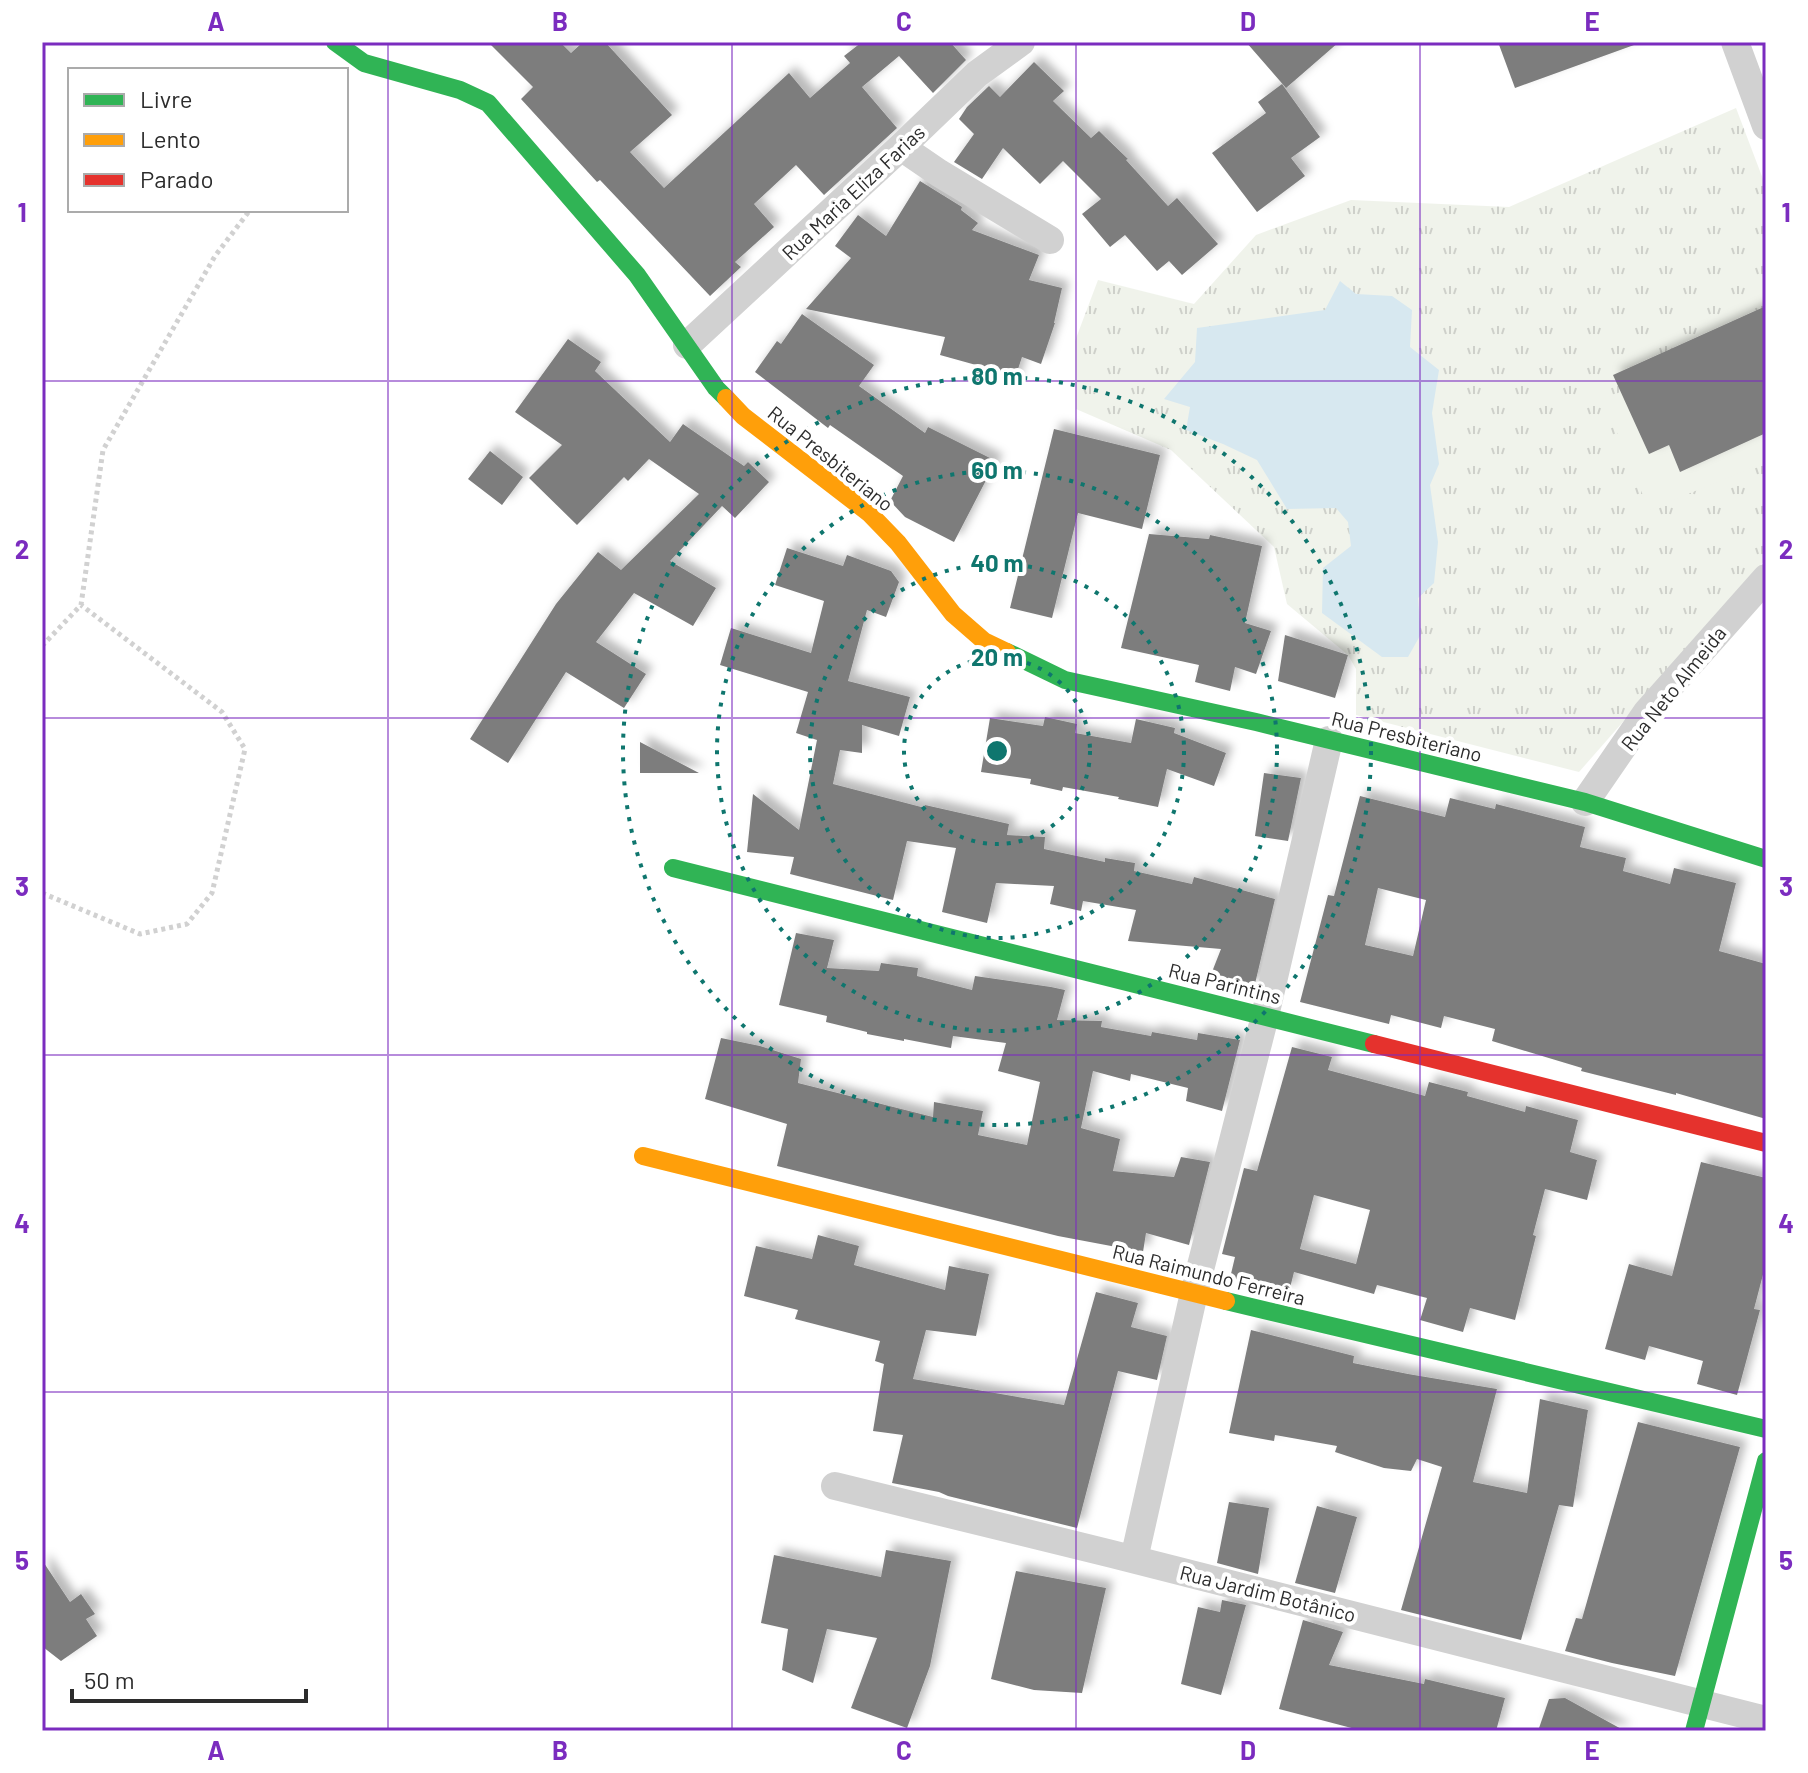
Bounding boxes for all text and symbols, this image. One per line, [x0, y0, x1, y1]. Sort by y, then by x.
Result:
text: A [207, 5, 225, 36]
text: B [552, 5, 568, 36]
text: C [896, 5, 912, 36]
text: D [1240, 5, 1256, 36]
text: E [1584, 5, 1600, 36]
legend [68, 68, 348, 212]
text: Livre [140, 84, 193, 113]
street label: Rua Maria Eliza Farias [777, 120, 929, 264]
text: Lento [140, 124, 201, 153]
text: Parado [140, 164, 214, 193]
text: 1 [17, 196, 27, 227]
text: 1 [1781, 196, 1791, 227]
text: 80 m [971, 361, 1023, 390]
street label: Rua Presbiteriano [764, 400, 898, 516]
text: 60 m [971, 455, 1023, 484]
text: 2 [15, 533, 29, 564]
text: 2 [1779, 533, 1793, 564]
text: 40 m [970, 548, 1024, 577]
street label: Rua Neto Almeida [1615, 621, 1731, 755]
text: 20 m [971, 642, 1023, 671]
street label: Rua Presbiteriano [1329, 706, 1485, 766]
centre of rings [983, 737, 1011, 765]
text: 3 [15, 870, 29, 901]
text: 3 [1779, 870, 1793, 901]
street label: Rua Parintins [1166, 957, 1284, 1009]
text: 4 [14, 1207, 30, 1238]
text: 4 [1778, 1207, 1794, 1238]
street label: Rua Raimundo Ferreira [1110, 1238, 1308, 1310]
text: 5 [15, 1544, 29, 1575]
text: 5 [1779, 1544, 1793, 1575]
street label: Rua Jardim Botânico [1177, 1560, 1359, 1626]
scale bar [72, 1653, 306, 1703]
text: 50 m [84, 1665, 135, 1694]
text: A [207, 1734, 225, 1765]
text: B [552, 1734, 568, 1765]
text: C [896, 1734, 912, 1765]
text: D [1240, 1734, 1256, 1765]
text: E [1584, 1734, 1600, 1765]

